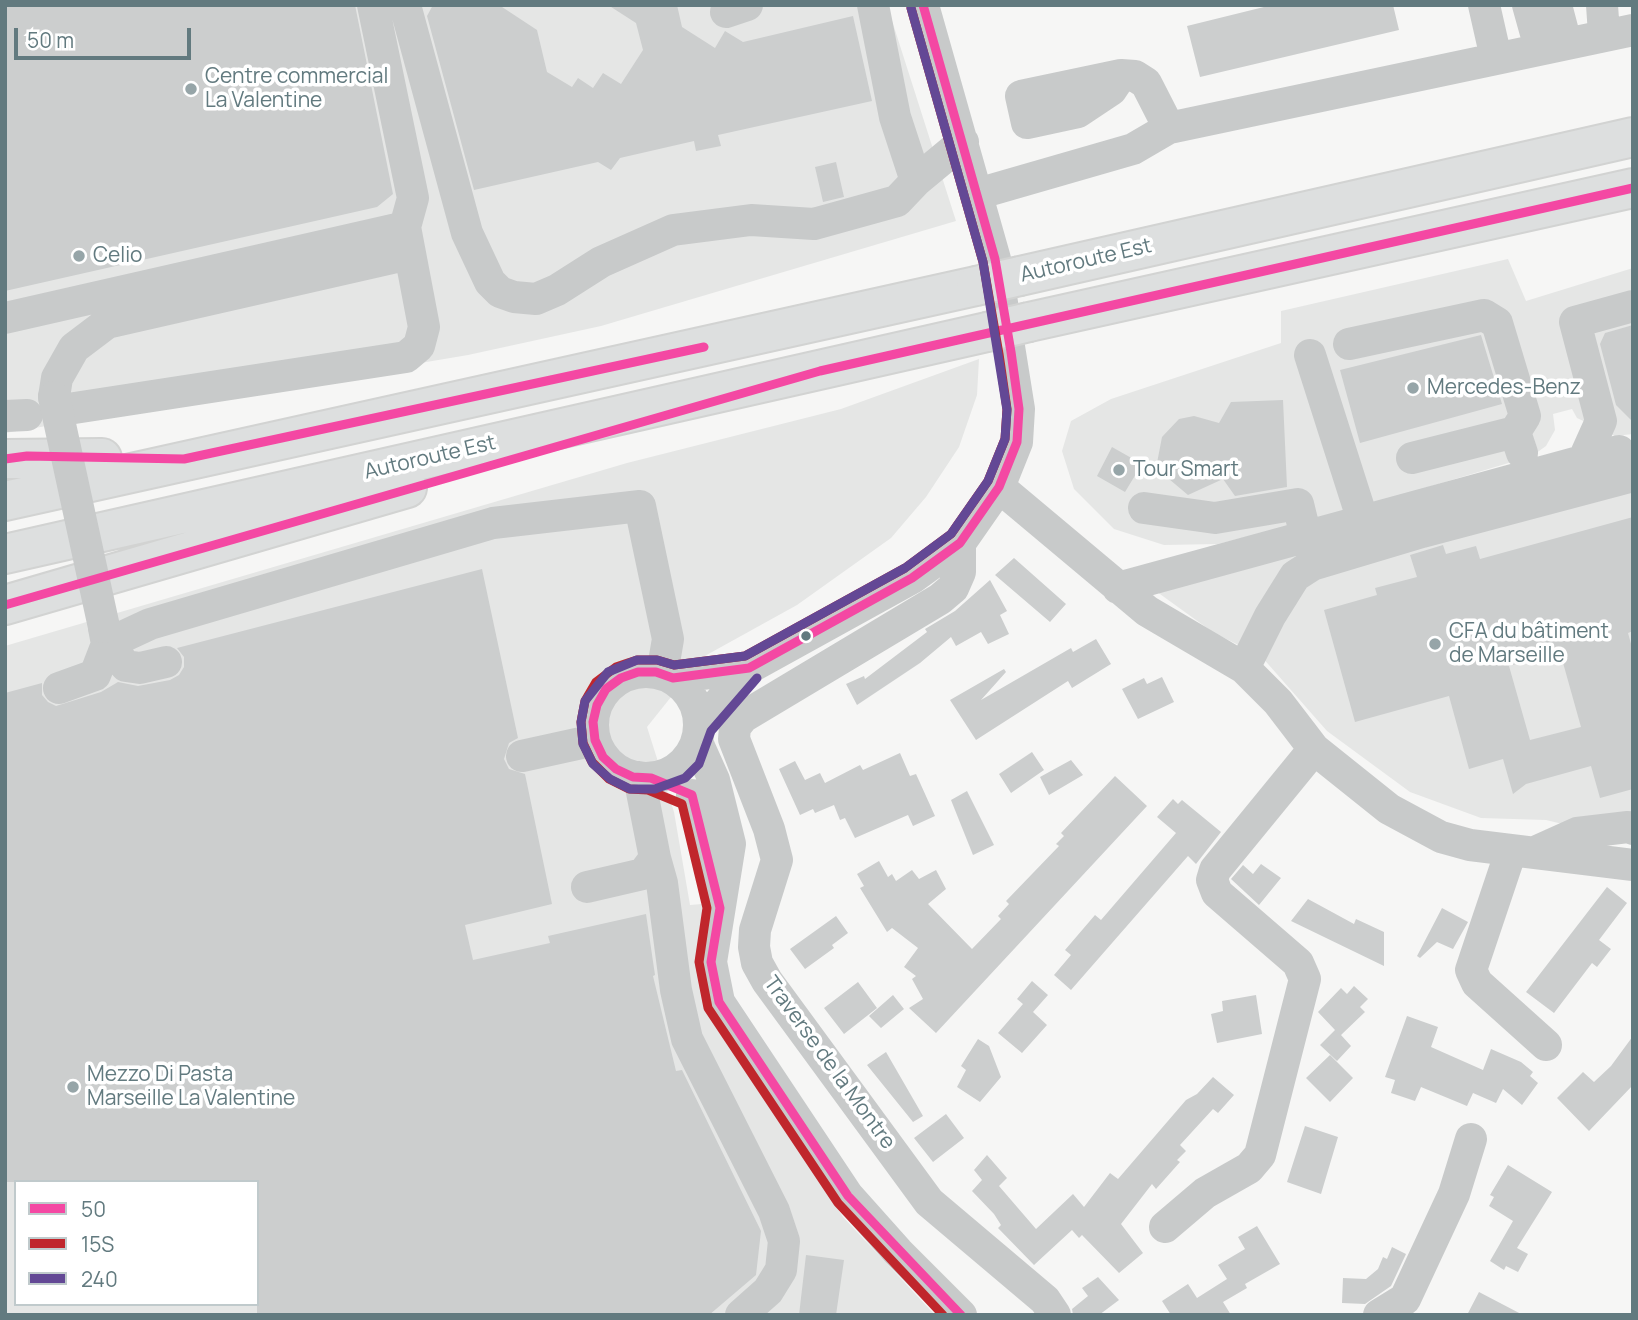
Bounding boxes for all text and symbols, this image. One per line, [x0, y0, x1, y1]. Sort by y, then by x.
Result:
scale bar [18, 14, 194, 58]
text: 50 m [27, 26, 74, 54]
place label: Centre commercial La Valentine [205, 64, 388, 114]
marker: Centre commercial La Valentine [183, 81, 199, 97]
street label: Autoroute Est [1018, 234, 1154, 288]
place label: Celio [93, 243, 143, 269]
marker: Celio [71, 248, 87, 264]
place label: Mercedes-Benz [1427, 375, 1581, 401]
marker: Mercedes-Benz [1405, 380, 1421, 396]
street label: Autoroute Est [362, 431, 498, 485]
place label: Tour Smart [1133, 457, 1239, 483]
marker: Tour Smart [1111, 462, 1127, 478]
place label: CFA du bâtiment de Marseille [1449, 619, 1609, 669]
unlabelled marker [799, 629, 813, 643]
marker: CFA du bâtiment de Marseille [1427, 636, 1443, 652]
street label: Traverse de la Montre [758, 972, 900, 1154]
place label: Mezzo Di Pasta Marseille La Valentine [87, 1062, 295, 1112]
marker: Mezzo Di Pasta Marseille La Valentine [65, 1079, 81, 1095]
legend [14, 1180, 259, 1306]
text: 50 [81, 1195, 106, 1223]
text: 15S [81, 1230, 114, 1258]
text: 240 [81, 1265, 118, 1293]

